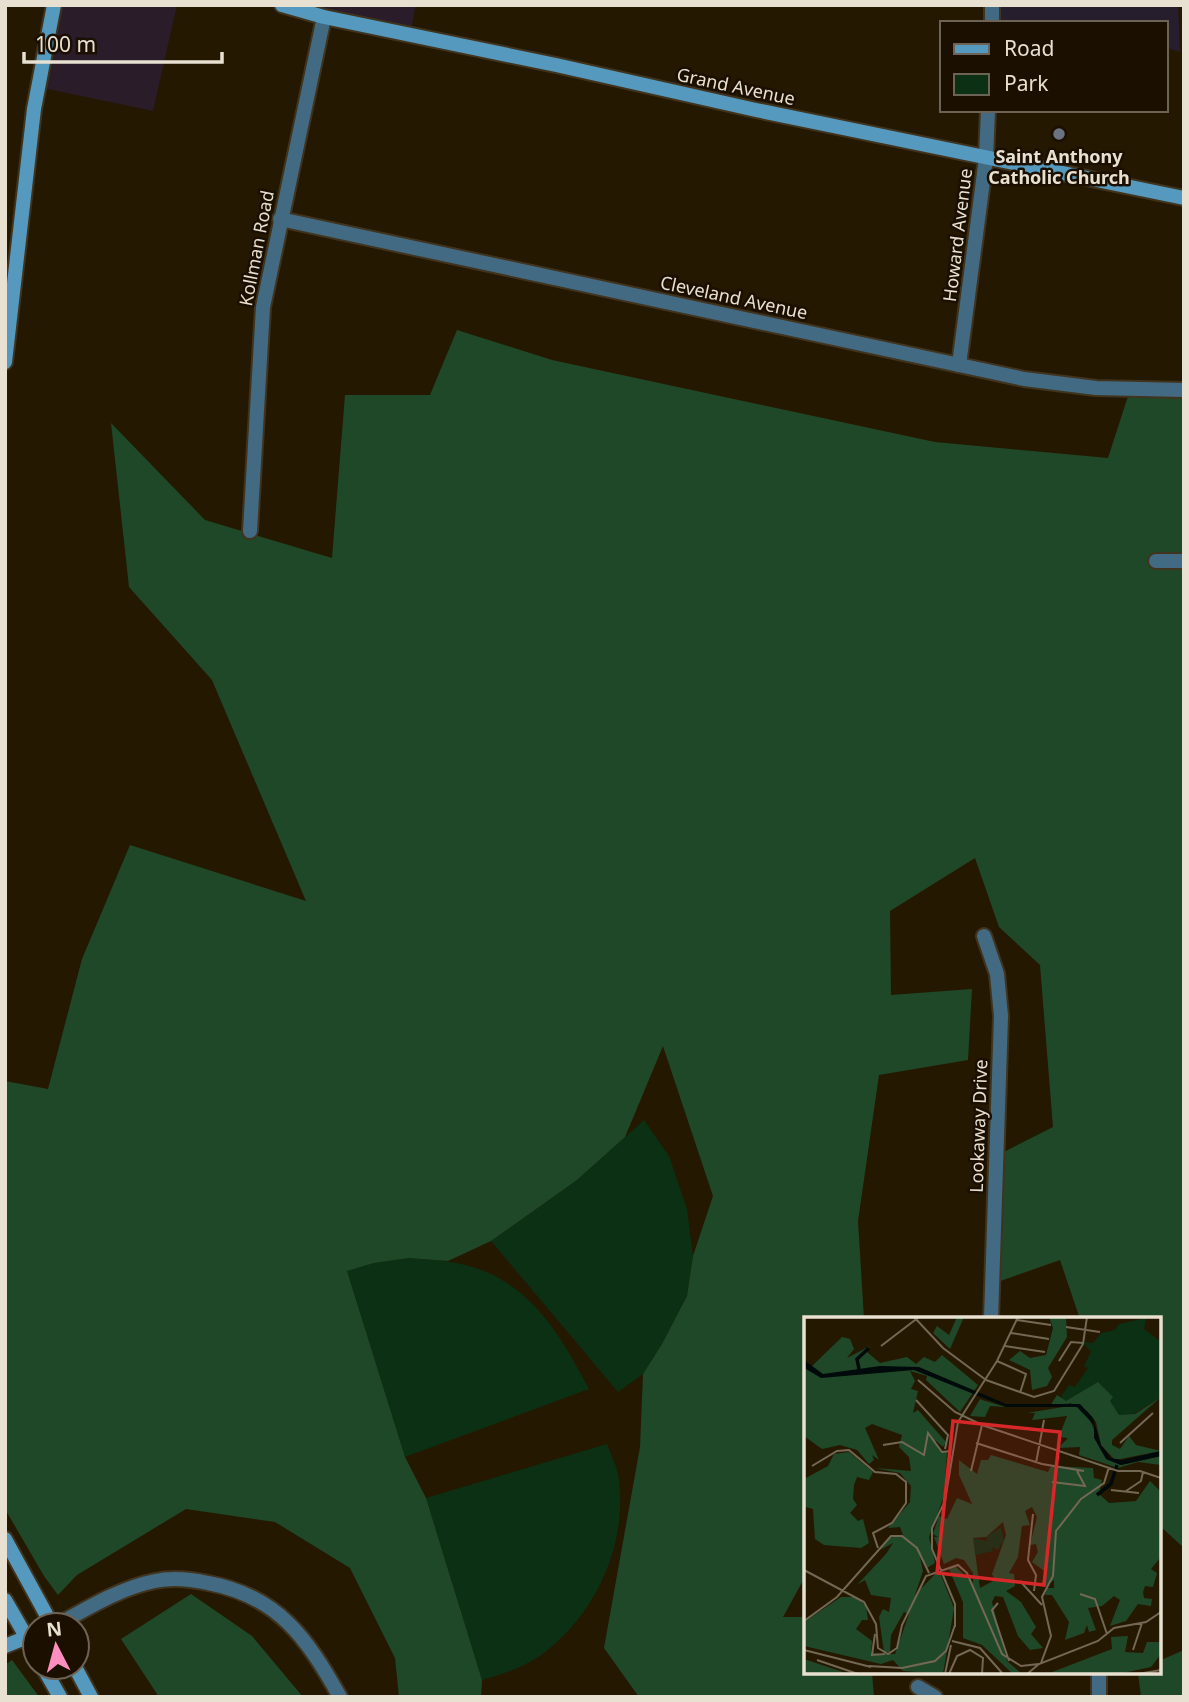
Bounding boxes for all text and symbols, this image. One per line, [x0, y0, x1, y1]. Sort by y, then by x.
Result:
scale bar [24, 21, 222, 65]
legend [940, 21, 1168, 112]
text: 100 m [35, 30, 96, 58]
text: Road [1004, 34, 1054, 62]
street label: Grand Avenue [675, 62, 797, 110]
text: Park [1004, 69, 1049, 97]
marker: Saint Anthony Catholic Church [1051, 126, 1067, 142]
place label: Saint Anthony Catholic Church [988, 144, 1130, 189]
street label: Howard Avenue [937, 167, 977, 303]
street label: Kollman Road [233, 188, 279, 308]
street label: Cleveland Avenue [658, 270, 810, 324]
street label: Lookaway Drive [964, 1059, 992, 1193]
inset map [804, 1317, 1161, 1674]
north arrow [21, 1611, 91, 1681]
text: N [45, 1615, 63, 1643]

